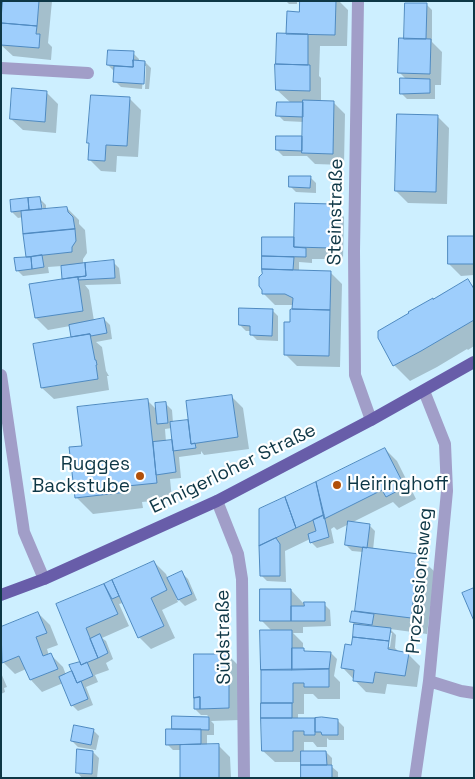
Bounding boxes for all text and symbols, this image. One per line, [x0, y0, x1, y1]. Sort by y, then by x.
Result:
street label: Steinstraße [324, 158, 348, 266]
street label: Ennigerloher Straße [146, 419, 320, 519]
place label: Rugges Backstube [32, 454, 130, 498]
marker: Rugges Backstube [134, 470, 146, 482]
place label: Heiringhoff [347, 474, 449, 496]
marker: Heiringhoff [331, 479, 343, 491]
street label: Prozessionsweg [402, 507, 438, 655]
street label: Südstraße [212, 589, 236, 685]

